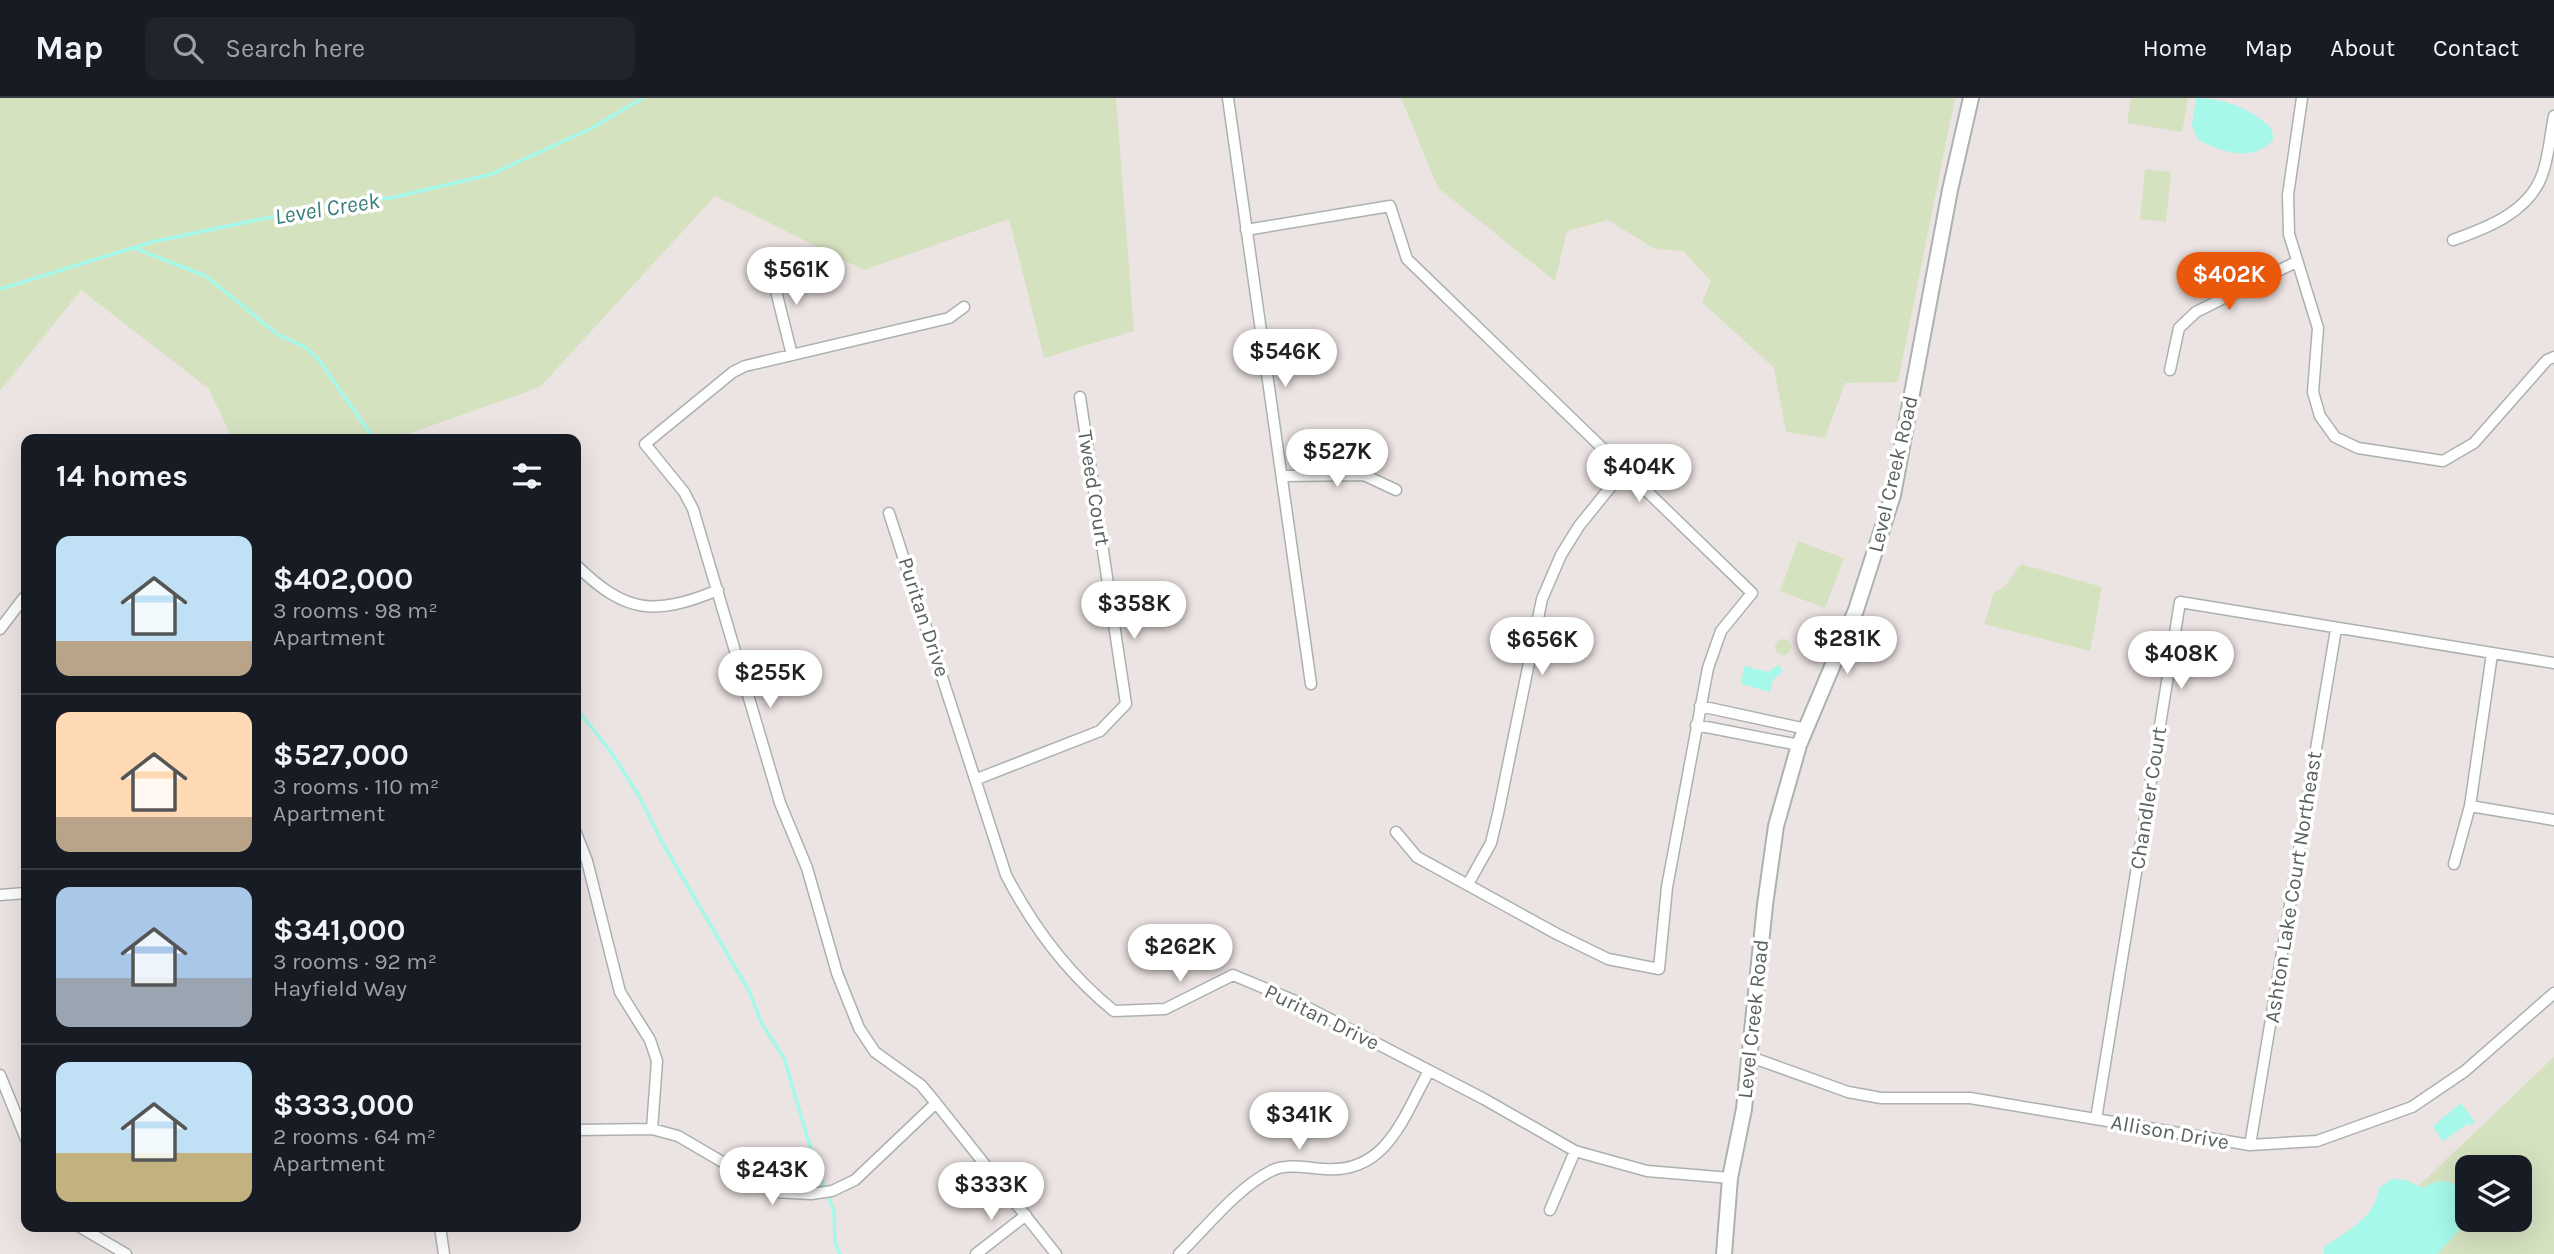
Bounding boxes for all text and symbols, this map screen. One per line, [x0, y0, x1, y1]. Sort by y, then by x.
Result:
search box [145, 17, 635, 80]
text: Map [35, 29, 103, 67]
icon: search [169, 29, 207, 67]
text: Search here [225, 33, 365, 64]
text: Home [2143, 34, 2207, 62]
text: Map [2245, 34, 2292, 62]
text: About [2330, 34, 2395, 62]
text: Contact [2433, 34, 2519, 62]
water label: Level Creek [273, 187, 382, 230]
pin: $561K [747, 248, 845, 307]
pin: $402K [2180, 252, 2278, 312]
text: $561K [763, 256, 829, 283]
text: $402K [2192, 261, 2266, 288]
pin: $546K [1236, 330, 1334, 389]
text: $546K [1249, 338, 1321, 365]
street label: Level Creek Road [1863, 393, 1923, 555]
street label: Tweed Court [1073, 428, 1115, 548]
pin: $527K [1288, 430, 1386, 489]
text: $527K [1302, 438, 1372, 465]
pin: $404K [1590, 444, 1688, 504]
text: $404K [1603, 453, 1675, 480]
icon: filters [508, 457, 546, 495]
text: 14 homes [56, 458, 188, 494]
street label: Puritan Drive [893, 554, 955, 680]
text: $402,000 [273, 561, 413, 597]
icon: home [112, 564, 196, 648]
pin: $358K [1085, 582, 1183, 641]
text: $358K [1097, 590, 1171, 617]
text: 3 rooms · 98 m² [273, 597, 438, 624]
pin: $281K [1798, 616, 1896, 676]
pin: $656K [1493, 618, 1591, 677]
text: Apartment [273, 624, 385, 651]
text: $281K [1813, 625, 1881, 652]
text: $656K [1506, 626, 1578, 653]
pin: $408K [2132, 632, 2230, 691]
text: $408K [2144, 640, 2218, 667]
pin: $255K [721, 650, 819, 710]
text: $255K [734, 659, 806, 686]
street label: Chandler Court [2125, 725, 2171, 871]
text: $527,000 [273, 737, 409, 773]
icon: home [112, 740, 196, 824]
street label: Ashton Lake Court Northeast [2260, 749, 2326, 1024]
text: 3 rooms · 110 m² [273, 773, 439, 800]
text: Apartment [273, 800, 385, 827]
text: $341,000 [273, 912, 405, 948]
icon: home [112, 915, 196, 999]
pin: $262K [1131, 924, 1229, 984]
text: $262K [1144, 933, 1216, 960]
street label: Level Creek Road [1733, 938, 1773, 1100]
text: 3 rooms · 92 m² [273, 948, 437, 975]
text: Hayfield Way [273, 975, 407, 1002]
street label: Puritan Drive [1261, 979, 1383, 1055]
text: $333,000 [273, 1087, 414, 1123]
icon: home [112, 1090, 196, 1174]
pin: $341K [1250, 1093, 1348, 1152]
text: $341K [1265, 1101, 1333, 1128]
street label: Allison Drive [2109, 1110, 2231, 1154]
text: 2 rooms · 64 m² [273, 1123, 436, 1150]
pin: $243K [723, 1148, 821, 1207]
text: Apartment [273, 1150, 385, 1177]
map controls [2455, 1155, 2532, 1232]
button: layers [2455, 1155, 2532, 1232]
text: $243K [736, 1156, 808, 1183]
pin: $333K [942, 1162, 1040, 1222]
text: $333K [954, 1171, 1028, 1198]

